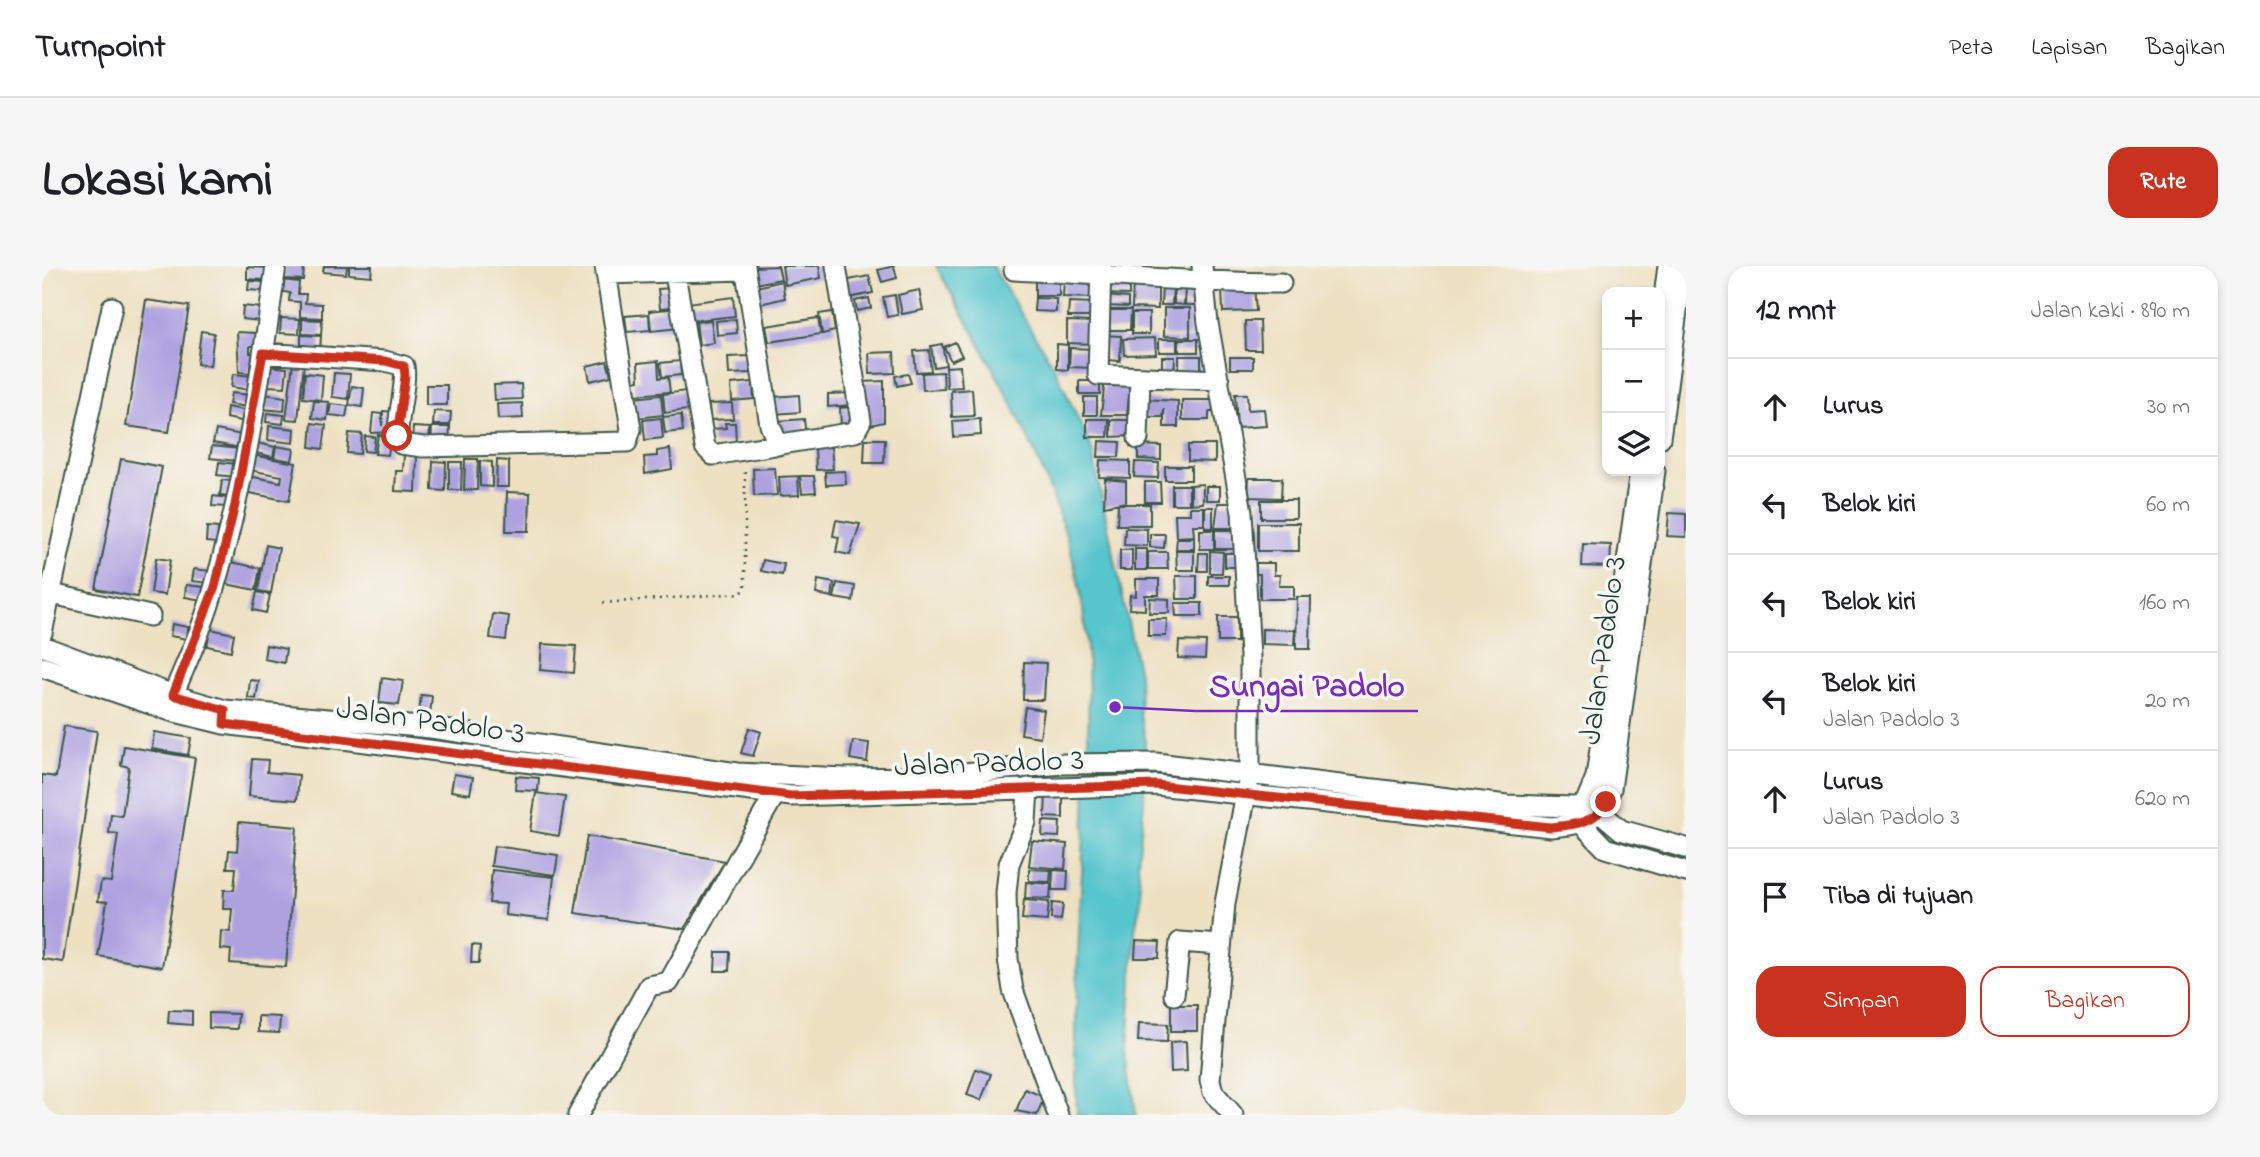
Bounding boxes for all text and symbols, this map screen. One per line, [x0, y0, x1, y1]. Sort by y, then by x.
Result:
text: Turnpoint [35, 24, 166, 72]
text: Peta [1949, 31, 1993, 66]
text: Lapisan [2031, 31, 2107, 66]
text: Bagikan [2145, 31, 2225, 66]
text: Lokasi kami [42, 146, 273, 218]
button: Rute [2108, 147, 2218, 218]
map controls [1602, 287, 1665, 476]
button: + [1602, 287, 1665, 350]
text: 12 mnt [1756, 290, 1836, 334]
text: Jalan kaki · 890 m [2031, 295, 2190, 328]
button: − [1602, 350, 1665, 413]
icon: ahead [1756, 388, 1794, 426]
text: Lurus [1823, 388, 1884, 426]
text: 30 m [2147, 391, 2190, 424]
button: layers [1602, 413, 1665, 476]
route start [381, 420, 412, 451]
icon: left [1756, 486, 1794, 524]
text: Belok kiri [1823, 486, 1916, 524]
text: 60 m [2146, 489, 2190, 522]
street label: Jalan Padolo 3 [1568, 553, 1641, 748]
icon: left [1756, 584, 1794, 622]
text: Belok kiri [1823, 584, 1916, 622]
text: 160 m [2139, 587, 2190, 620]
callout: Sungai Padolo [1195, 657, 1418, 711]
text: Sungai Padolo [1209, 664, 1405, 713]
text: Belok kiri [1823, 666, 1916, 704]
icon: left [1756, 682, 1794, 720]
text: 20 m [2145, 685, 2190, 718]
street label: Jalan Padolo 3 [333, 686, 528, 759]
text: Jalan Padolo 3 [1823, 704, 1960, 737]
street label: Jalan Padolo 3 [893, 738, 1085, 791]
text: Lurus [1823, 764, 1884, 802]
icon: ahead [1756, 780, 1794, 818]
text: 620 m [2135, 783, 2190, 816]
route end [1590, 786, 1621, 817]
text: Jalan Padolo 3 [1823, 802, 1960, 835]
icon: arrive [1756, 878, 1794, 916]
text: Tiba di tujuan [1823, 878, 1973, 916]
button: Simpan [1756, 966, 1966, 1037]
button: Bagikan [1980, 966, 2190, 1037]

